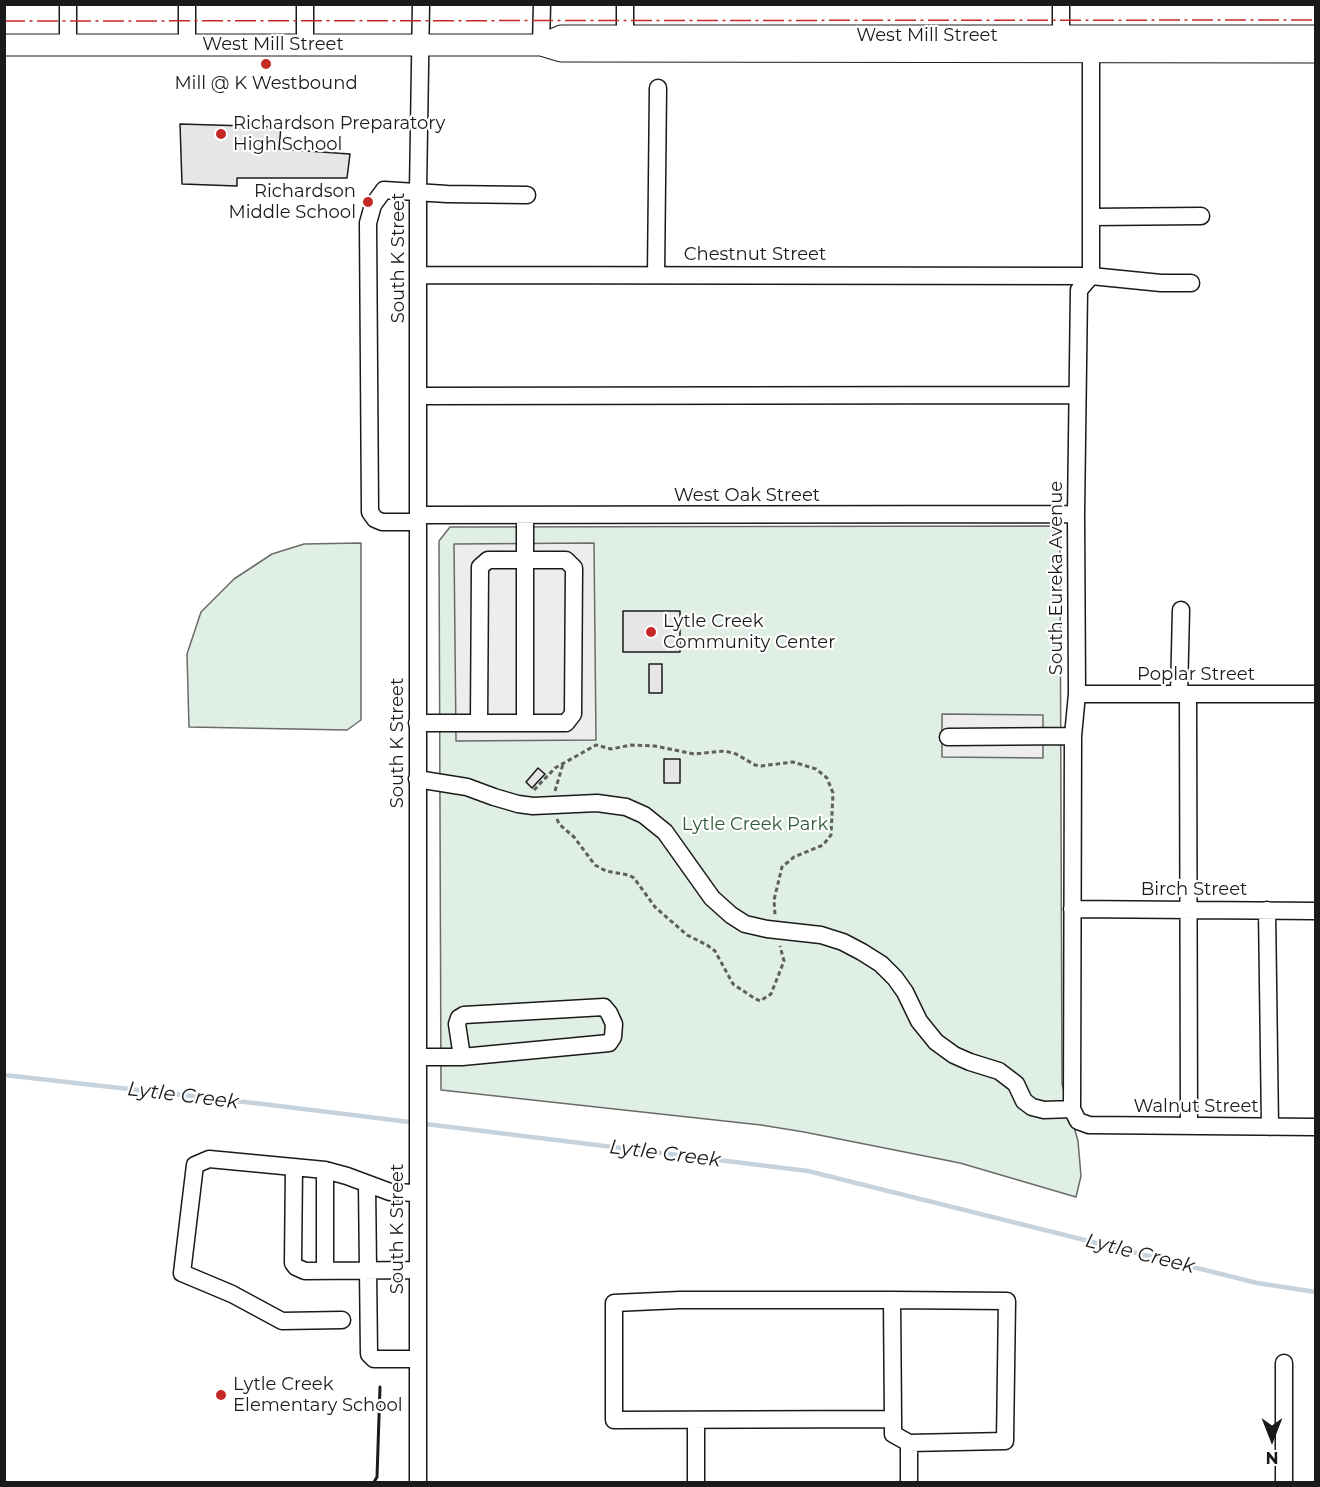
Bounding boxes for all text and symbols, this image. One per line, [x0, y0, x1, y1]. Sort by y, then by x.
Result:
street label: West Mill Street [856, 25, 998, 47]
street label: West Mill Street [202, 34, 344, 56]
marker: Mill @ K Westbound [259, 57, 273, 71]
place label: Mill @ K Westbound [174, 73, 358, 95]
place label: Richardson Preparatory High School [233, 113, 445, 156]
marker: Richardson Preparatory High School [214, 127, 228, 141]
place label: Richardson Middle School [228, 181, 356, 224]
street label: South K Street [388, 193, 410, 323]
marker: Richardson Middle School [361, 195, 375, 209]
street label: Chestnut Street [684, 244, 826, 266]
street label: South Eureka Avenue [1046, 481, 1068, 675]
street label: West Oak Street [674, 485, 820, 507]
place label: Lytle Creek Community Center [663, 611, 835, 654]
marker: Lytle Creek Community Center [644, 625, 658, 639]
street label: Poplar Street [1137, 664, 1255, 686]
street label: South K Street [387, 678, 409, 808]
park label: Lytle Creek Park [682, 814, 828, 836]
street label: Birch Street [1141, 879, 1247, 901]
water label: Lytle Creek [126, 1077, 240, 1115]
street label: Walnut Street [1133, 1096, 1259, 1118]
water label: Lytle Creek [608, 1135, 722, 1173]
street label: South K Street [387, 1164, 409, 1294]
water label: Lytle Creek [1083, 1229, 1197, 1279]
place label: Lytle Creek Elementary School [233, 1374, 403, 1416]
marker: Lytle Creek Elementary School [214, 1388, 228, 1402]
north arrow [1242, 1409, 1302, 1469]
text: N [1266, 1448, 1278, 1467]

